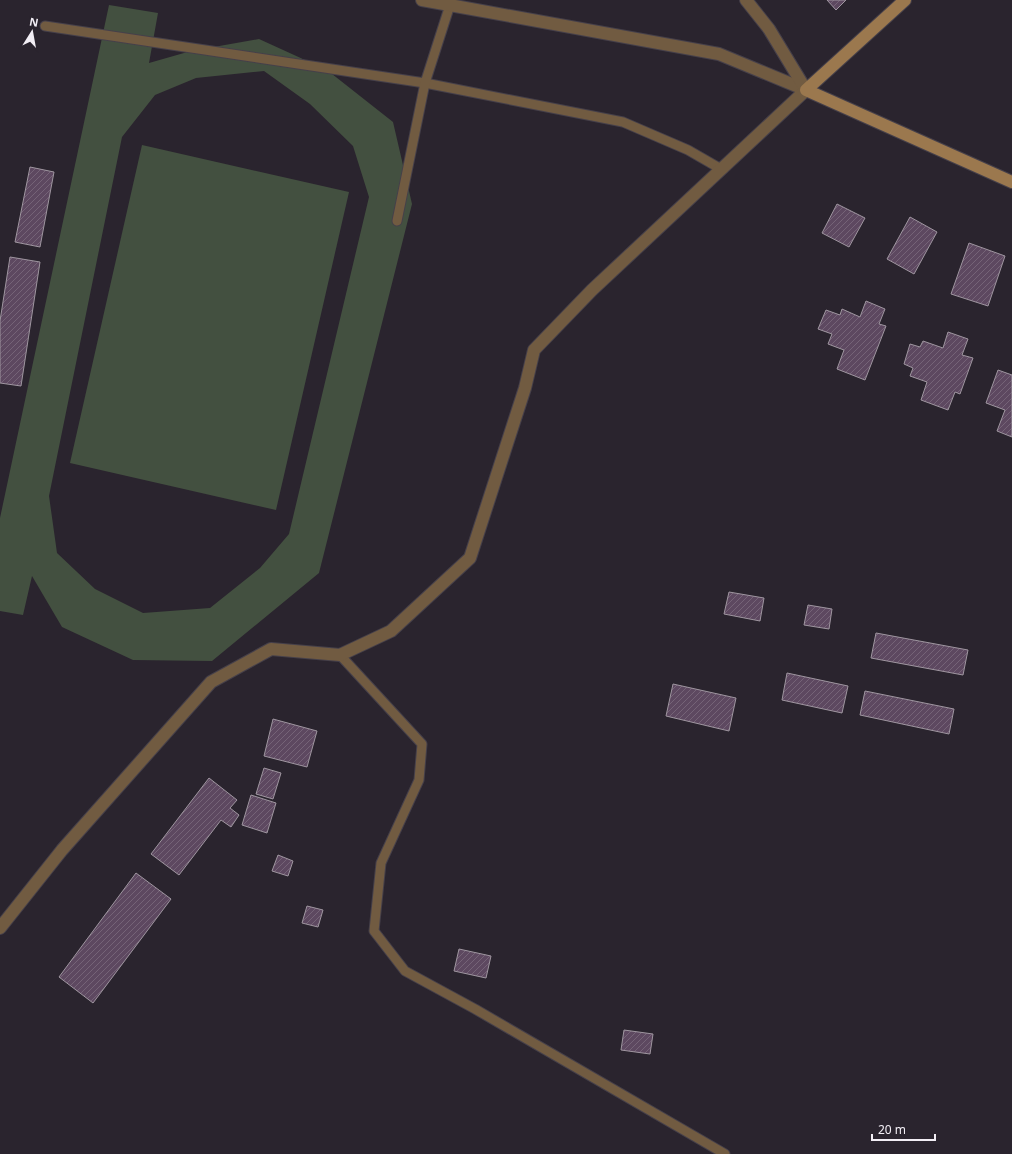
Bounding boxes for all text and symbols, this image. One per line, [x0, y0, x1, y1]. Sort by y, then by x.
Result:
north arrow [12, 12, 52, 52]
text: N [28, 13, 40, 30]
scale bar [872, 1116, 935, 1142]
text: 20 m [878, 1121, 906, 1138]

